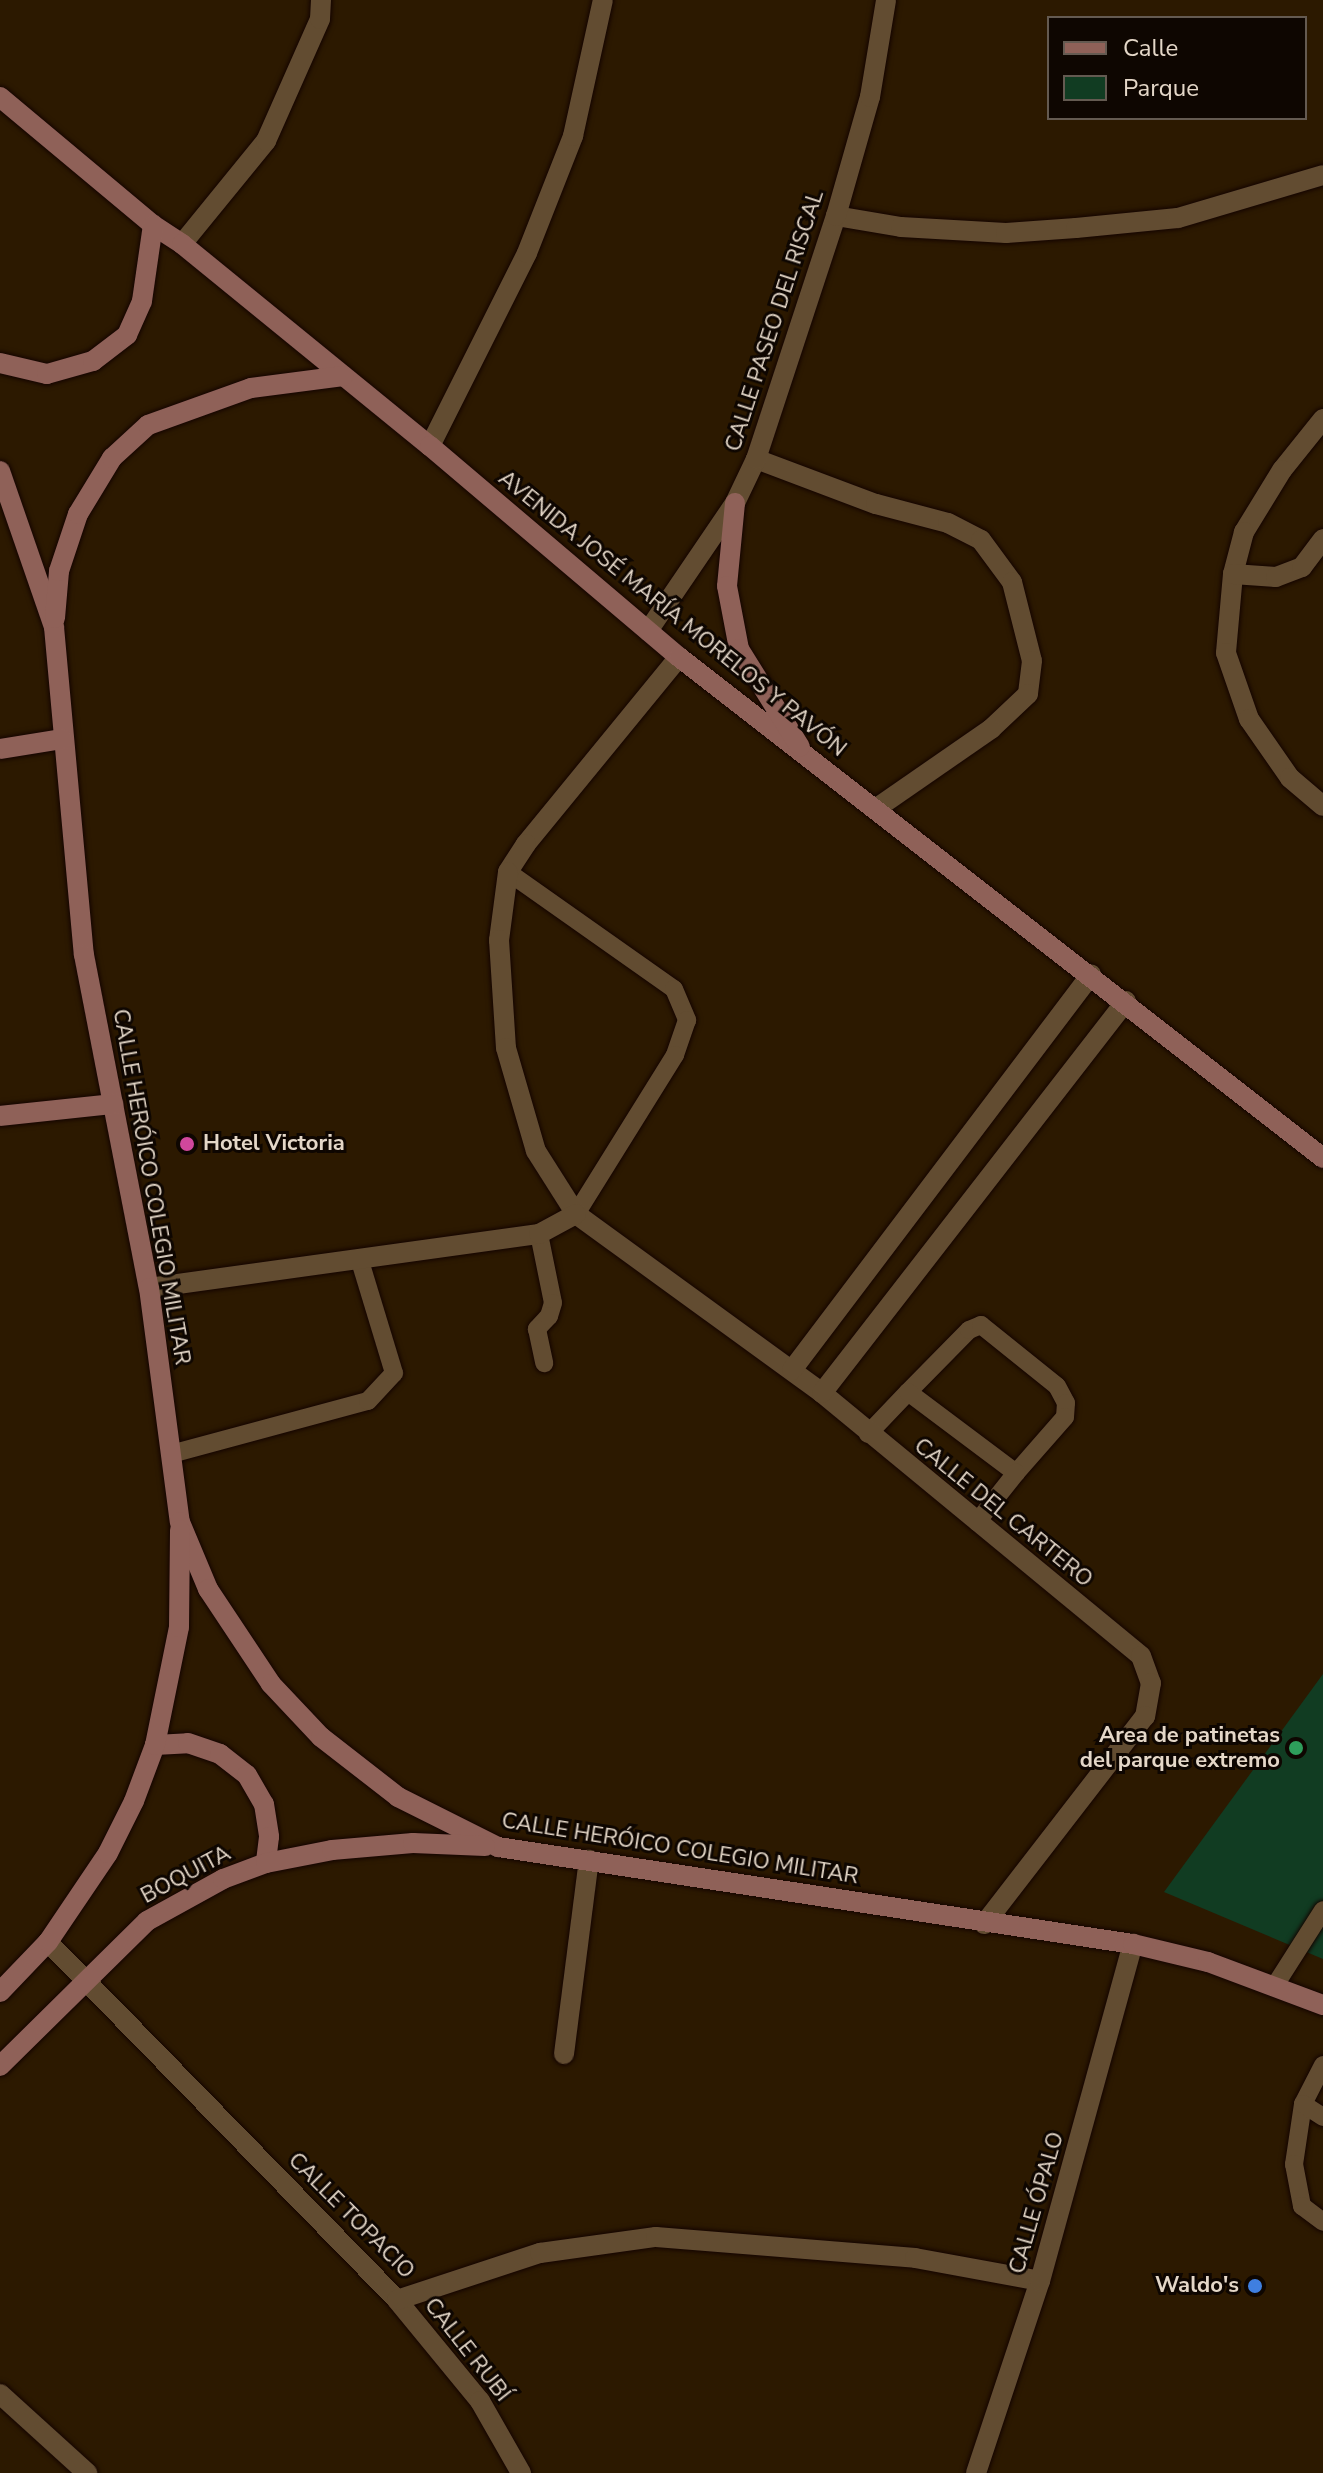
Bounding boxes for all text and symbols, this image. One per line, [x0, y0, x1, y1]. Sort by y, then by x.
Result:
legend [1047, 16, 1307, 120]
text: Calle [1123, 32, 1178, 64]
text: Parque [1123, 72, 1199, 104]
street label: CALLE PASEO DEL RISCAL [720, 187, 830, 455]
street label: AVENIDA JOSÉ MARÍA MORELOS Y PAVÓN [493, 465, 851, 763]
street label: CALLE HERÓICO COLEGIO MILITAR [107, 1007, 195, 1367]
place label: Hotel Victoria [203, 1131, 345, 1157]
marker: Hotel Victoria [178, 1135, 196, 1153]
street label: CALLE DEL CARTERO [908, 1433, 1098, 1593]
place label: Area de patinetas del parque extremo [1080, 1722, 1280, 1774]
marker: Area de patinetas del parque extremo [1287, 1739, 1305, 1757]
street label: CALLE HERÓICO COLEGIO MILITAR [500, 1808, 860, 1890]
street label: BOQUITA [137, 1840, 235, 1910]
street label: CALLE ÓPALO [1004, 2129, 1070, 2277]
street label: CALLE TOPACIO [282, 2147, 420, 2285]
place label: Waldo's [1155, 2273, 1239, 2299]
marker: Waldo's [1246, 2277, 1264, 2295]
street label: CALLE RUBÍ [418, 2293, 516, 2407]

